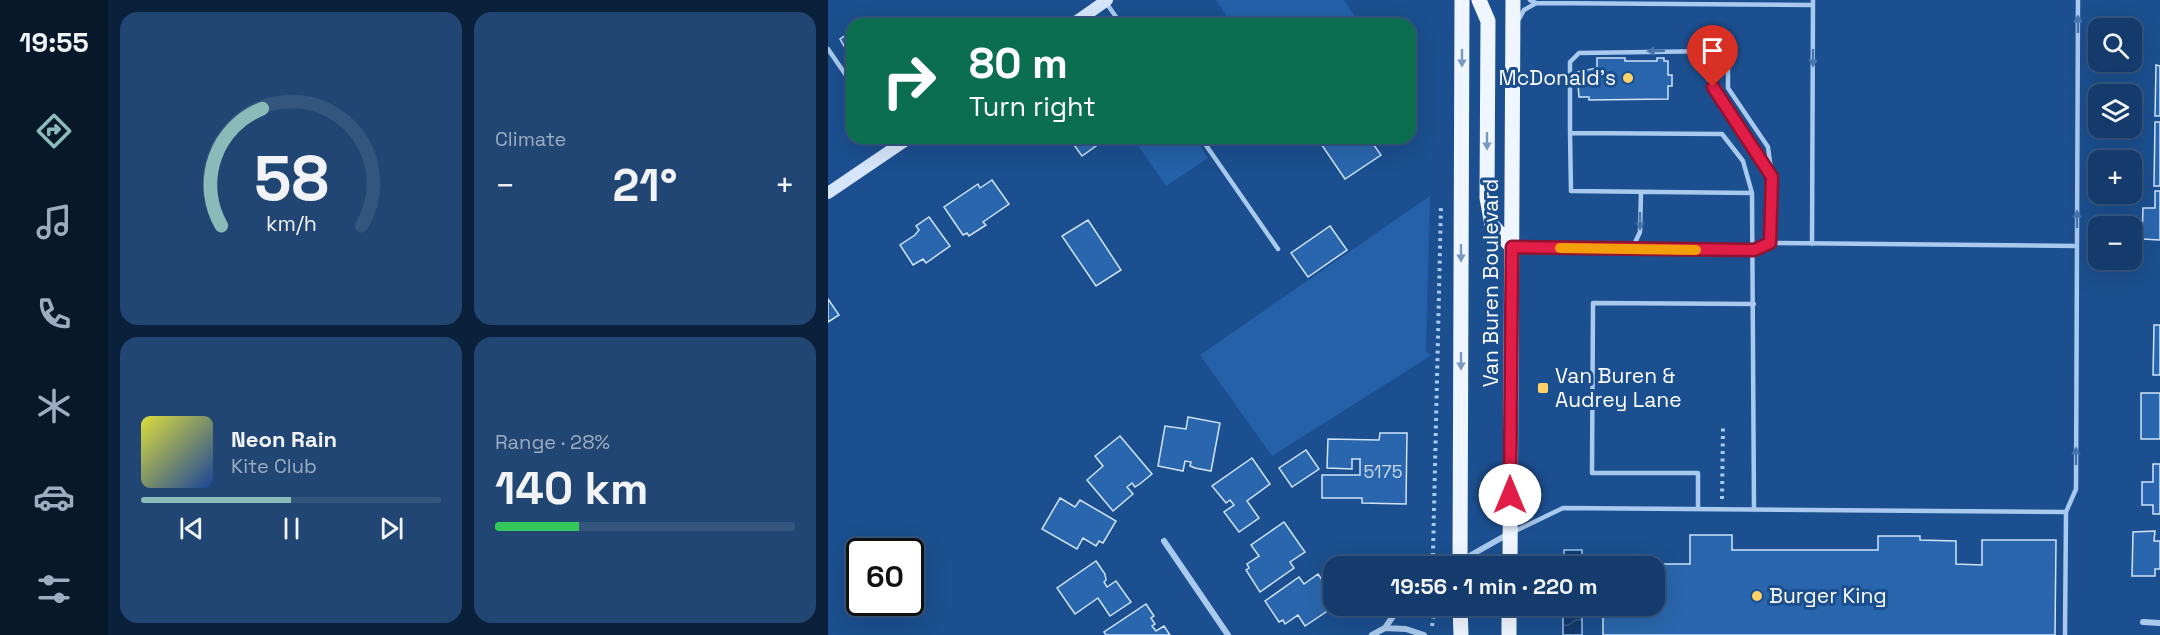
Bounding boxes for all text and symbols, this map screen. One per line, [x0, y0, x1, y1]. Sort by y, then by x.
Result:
one-way arrow [2073, 14, 2083, 33]
map controls [2088, 18, 2142, 270]
button: search [2088, 18, 2142, 72]
text: 19:55 [19, 25, 89, 60]
pin [1687, 25, 1738, 87]
icon: arrive [1696, 34, 1729, 67]
text: 80 m [969, 37, 1068, 90]
icon: right [870, 42, 948, 120]
one-way arrow [1647, 46, 1666, 56]
one-way arrow [1457, 49, 1467, 68]
one-way arrow [1808, 49, 1818, 68]
place label: McDonald's [1498, 64, 1616, 91]
marker: McDonald's [1621, 71, 1635, 85]
button: layers [2088, 84, 2142, 138]
text: Turn right [969, 89, 1096, 124]
icon: directions [33, 110, 75, 152]
text: Climate [495, 126, 566, 152]
one-way arrow [1482, 131, 1492, 150]
text: 58 [254, 139, 328, 218]
button: + [2088, 150, 2142, 204]
text: 21° [613, 157, 677, 214]
text: − [495, 165, 515, 207]
text: + [775, 165, 795, 207]
street label: Van Buren Boulevard [1477, 179, 1504, 387]
icon: music [33, 201, 75, 243]
one-way arrow [2072, 209, 2082, 228]
text: km/h [265, 210, 317, 237]
one-way arrow [1635, 212, 1645, 231]
button: − [2088, 216, 2142, 270]
one-way arrow [1456, 244, 1466, 263]
icon: phone [33, 293, 75, 335]
one-way arrow [1456, 352, 1466, 371]
place label: Van Buren & Audrey Lane [1555, 362, 1682, 413]
marker: Van Buren & Audrey Lane [1536, 381, 1550, 395]
icon: climate [33, 385, 75, 427]
text: Neon Rain [231, 425, 337, 453]
text: Range · 28% [495, 429, 610, 455]
one-way arrow [2071, 446, 2081, 465]
text: Kite Club [231, 453, 317, 479]
text: 140 km [495, 460, 648, 517]
house number: 5175 [1364, 460, 1402, 483]
position arrow [1478, 463, 1542, 527]
icon: car [33, 476, 75, 518]
icon: previous [175, 512, 208, 545]
icon: pause [275, 512, 308, 545]
icon: next [375, 512, 408, 545]
speed limit sign: 60 [846, 538, 924, 616]
icon: filters [33, 568, 75, 610]
text: 19:56 · 1 min · 220 m [1390, 572, 1598, 600]
place label: Burger King [1769, 582, 1887, 609]
marker: Burger King [1750, 589, 1764, 603]

